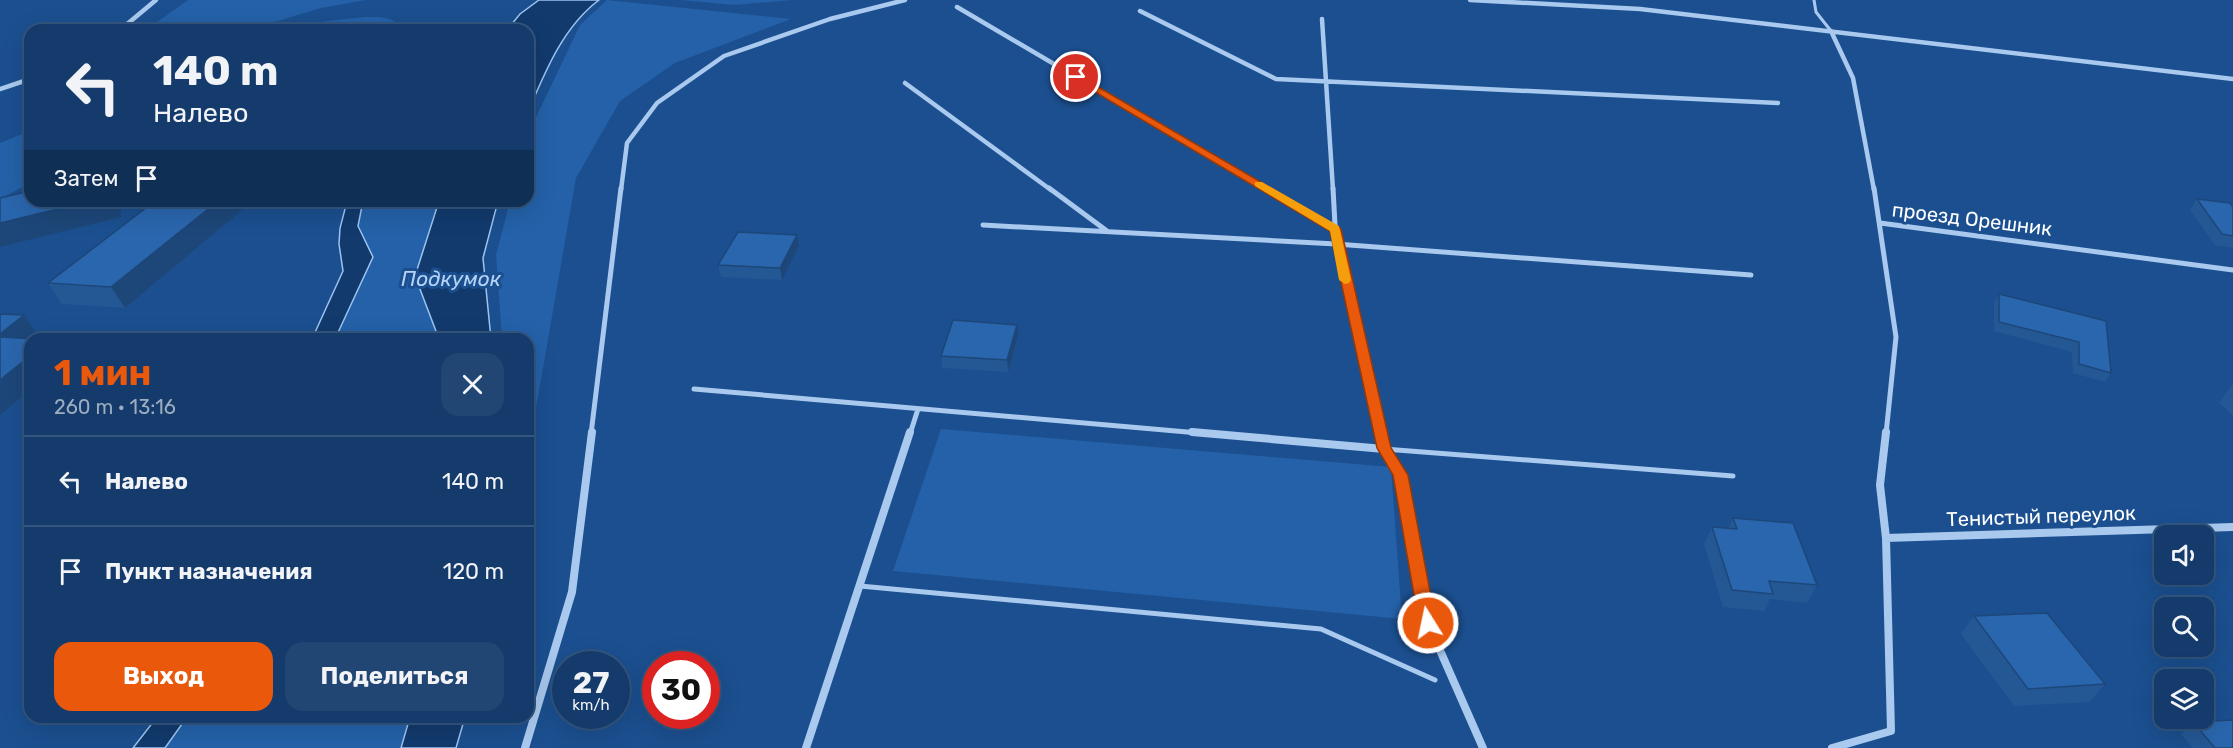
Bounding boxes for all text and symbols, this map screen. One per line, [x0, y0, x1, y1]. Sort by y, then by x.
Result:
text: 140 m [153, 46, 279, 96]
icon: left [54, 48, 132, 126]
pin [1050, 51, 1101, 102]
icon: arrive [1059, 60, 1092, 93]
text: Налево [153, 97, 249, 129]
icon: arrive [130, 162, 163, 195]
text: Затем [54, 165, 118, 192]
street label: проезд Орешник [1891, 197, 2054, 241]
water label: Подкумок [401, 266, 502, 291]
text: 1 мин [54, 351, 152, 394]
button: close [441, 353, 504, 416]
text: 260 m · 13:16 [54, 395, 176, 419]
icon: left [54, 465, 87, 498]
text: Налево [105, 468, 188, 495]
text: 140 m [442, 468, 504, 495]
street label: Тенистый переулок [1946, 501, 2136, 531]
map controls [2154, 525, 2214, 729]
button: sound [2154, 525, 2214, 585]
icon: arrive [54, 555, 87, 588]
text: Пункт назначения [105, 558, 313, 585]
text: 120 m [443, 558, 504, 585]
position arrow [1396, 591, 1460, 655]
button: search [2154, 597, 2214, 657]
button: Выход [54, 642, 273, 711]
button: Поделиться [285, 642, 504, 711]
speed limit sign: 30 [642, 651, 720, 729]
text: 27 [573, 665, 609, 701]
button: layers [2154, 669, 2214, 729]
text: km/h [572, 696, 610, 714]

